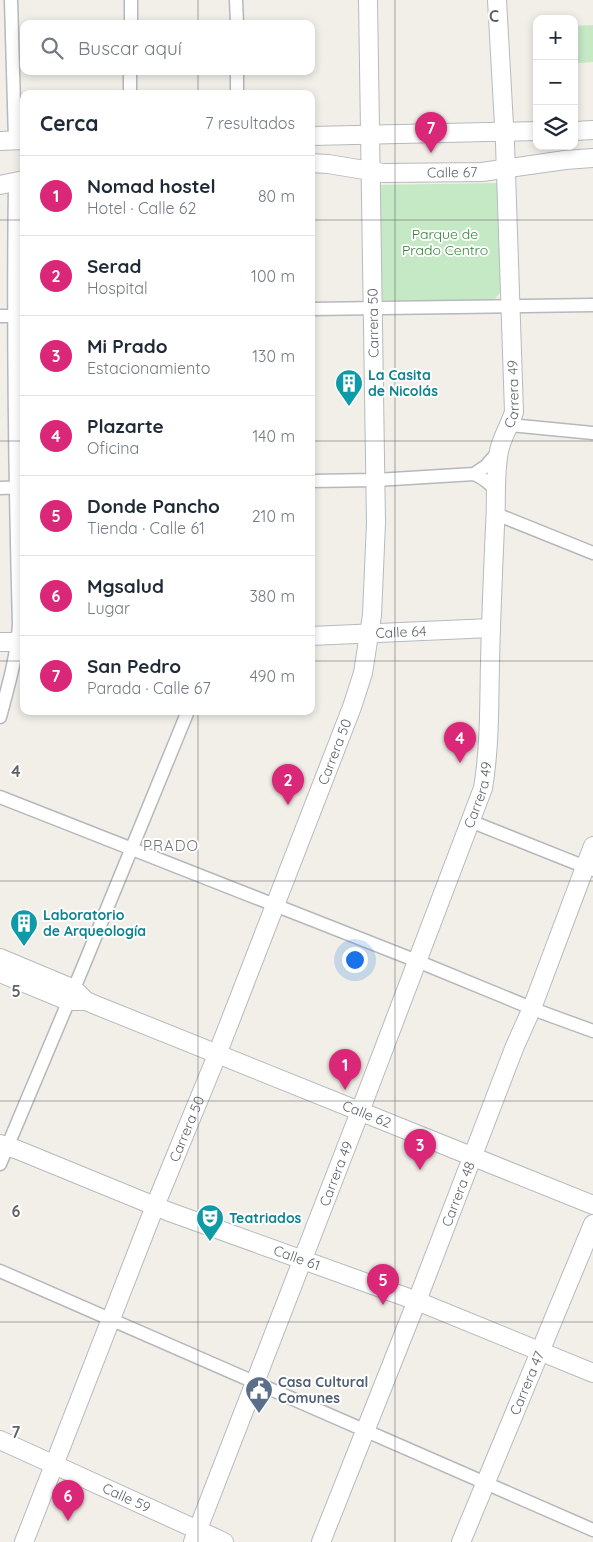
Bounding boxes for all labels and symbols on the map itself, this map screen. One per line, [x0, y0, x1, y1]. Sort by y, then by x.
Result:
text: C [489, 6, 499, 26]
pin: 7 [415, 112, 447, 153]
street label: Calle 67 [427, 163, 478, 182]
park label: Parque de Prado Centro [402, 225, 488, 259]
street label: Carrera 50 [363, 288, 383, 358]
street label: Carrera 49 [500, 360, 523, 431]
place label: La Casita de Nicolás [368, 366, 438, 400]
building icon: La Casita de Nicolás [334, 368, 364, 407]
street label: Calle 64 [375, 622, 427, 642]
street label: Carrera 50 [314, 716, 356, 788]
pin: 4 [444, 722, 476, 763]
text: 4 [11, 761, 21, 781]
street label: Carrera 49 [460, 761, 495, 831]
pin: 2 [272, 764, 304, 805]
district label: PRADO [143, 836, 199, 855]
place label: Laboratorio de Arqueología [43, 906, 146, 940]
building icon: Laboratorio de Arqueología [9, 908, 39, 947]
your location [342, 947, 368, 973]
text: 5 [11, 981, 21, 1001]
pin: 1 [329, 1049, 361, 1090]
street label: Carrera 50 [165, 1093, 208, 1164]
street label: Calle 62 [340, 1096, 394, 1132]
pin: 3 [404, 1129, 436, 1170]
street label: Carrera 49 [315, 1138, 357, 1209]
street label: Carrera 48 [437, 1159, 479, 1229]
text: 6 [12, 1201, 21, 1221]
theatre icon: Teatriados [195, 1203, 225, 1242]
place label: Teatriados [229, 1209, 302, 1227]
street label: Calle 61 [271, 1241, 323, 1274]
pin: 5 [367, 1264, 399, 1305]
street label: Carrera 47 [506, 1348, 548, 1418]
place label: Casa Cultural Comunes [278, 1373, 368, 1407]
public building icon: Casa Cultural Comunes [244, 1375, 274, 1414]
text: 7 [12, 1422, 21, 1442]
street label: Calle 59 [99, 1479, 154, 1516]
pin: 6 [52, 1480, 84, 1521]

